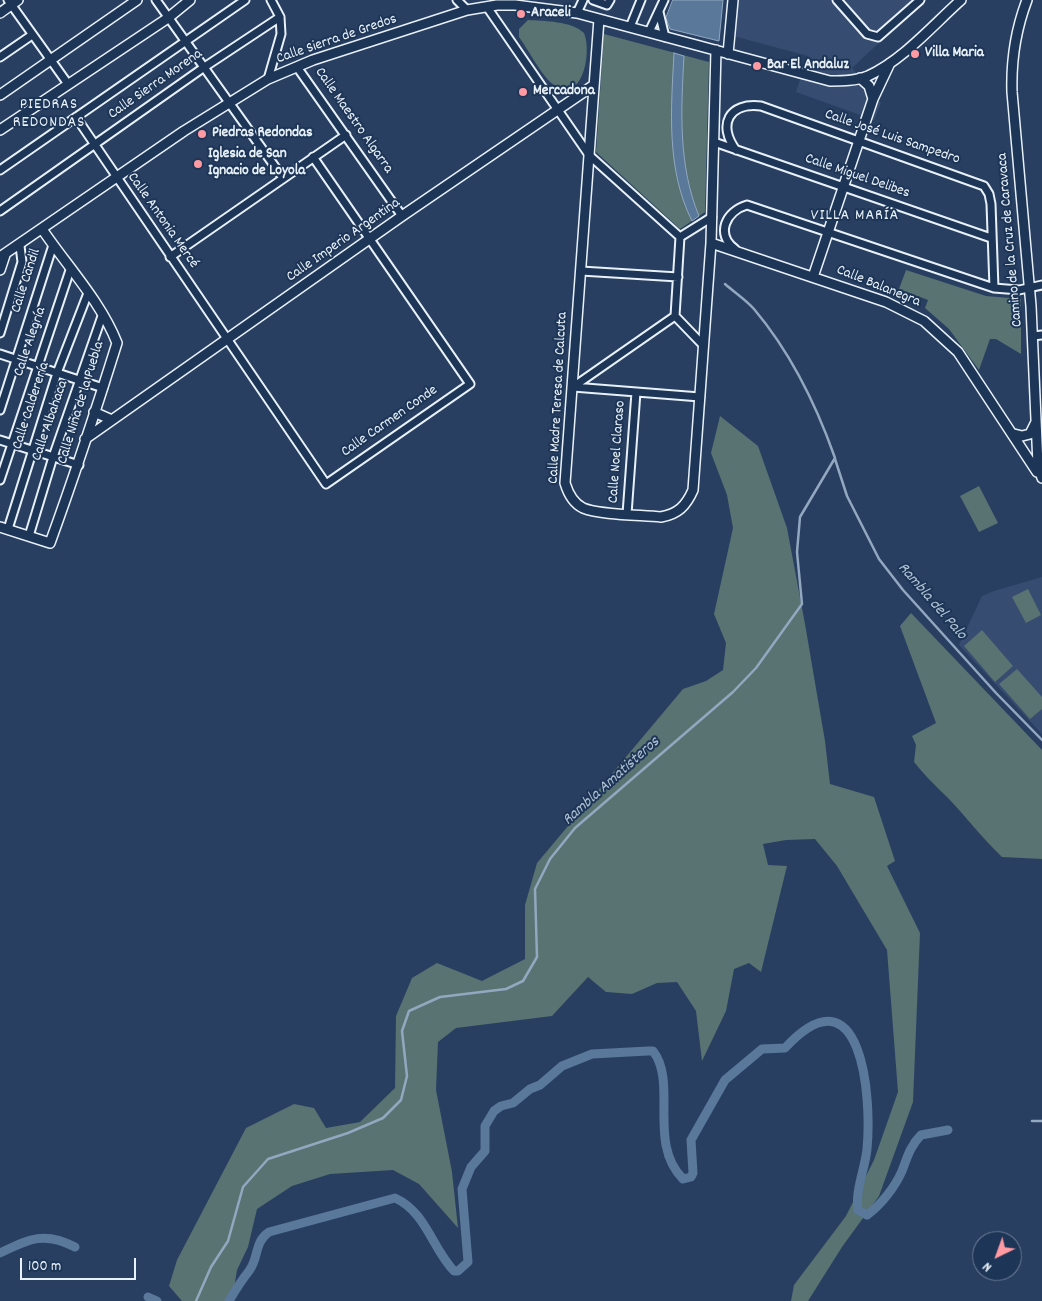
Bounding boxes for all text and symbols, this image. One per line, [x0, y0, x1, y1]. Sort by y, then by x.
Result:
place label: Araceli [531, 5, 571, 23]
marker: Araceli [515, 8, 527, 20]
street label: Calle Sierra de Gredos [274, 11, 400, 69]
place label: Villa Maria [925, 45, 984, 63]
street label: Calle Sierra Morena [105, 46, 207, 124]
marker: Villa Maria [909, 48, 921, 60]
place label: Bar El Andaluz [767, 57, 849, 75]
marker: Bar El Andaluz [751, 60, 763, 72]
street label: Calle Maestro Algarra [310, 65, 396, 177]
place label: Mercadona [533, 83, 595, 101]
marker: Mercadona [517, 86, 529, 98]
district label: PIEDRAS REDONDAS [12, 96, 86, 134]
street label: Calle José Luis Sampedro [822, 106, 962, 170]
place label: Piedras Redondas [212, 125, 312, 143]
marker: Piedras Redondas [196, 128, 208, 140]
place label: Iglesia de San Ignacio de Loyola [208, 146, 305, 181]
street label: Calle Miguel Delibes [802, 151, 912, 203]
street label: Camino de la Cruz de Caravaca [994, 152, 1028, 328]
marker: Iglesia de San Ignacio de Loyola [192, 158, 204, 170]
street label: Calle Antonia Mercé [122, 170, 202, 272]
street label: Calle Imperio Argentina [284, 195, 404, 287]
district label: VILLA MARÍA [809, 207, 901, 227]
street label: Calle Candil [8, 247, 46, 315]
street label: Calle Balanegra [833, 262, 923, 312]
street label: Calle Alegría [11, 305, 51, 379]
street label: Calle Madre Teresa de Calcuta [546, 312, 572, 484]
street label: Calle Niña de la Puebla [55, 340, 109, 466]
street label: Calle Calderería [9, 360, 55, 452]
street label: Calle Albahaca [29, 378, 73, 464]
street label: Calle Carmen Conde [338, 382, 442, 462]
street label: Calle Noel Claraso [605, 400, 631, 504]
water label: Rambla del Palo [892, 560, 970, 644]
water label: Rambla Amatisteros [560, 733, 664, 831]
north arrow [972, 1231, 1022, 1281]
scale bar [22, 1248, 139, 1280]
text: 100 m [28, 1256, 61, 1278]
text: N [978, 1257, 997, 1276]

